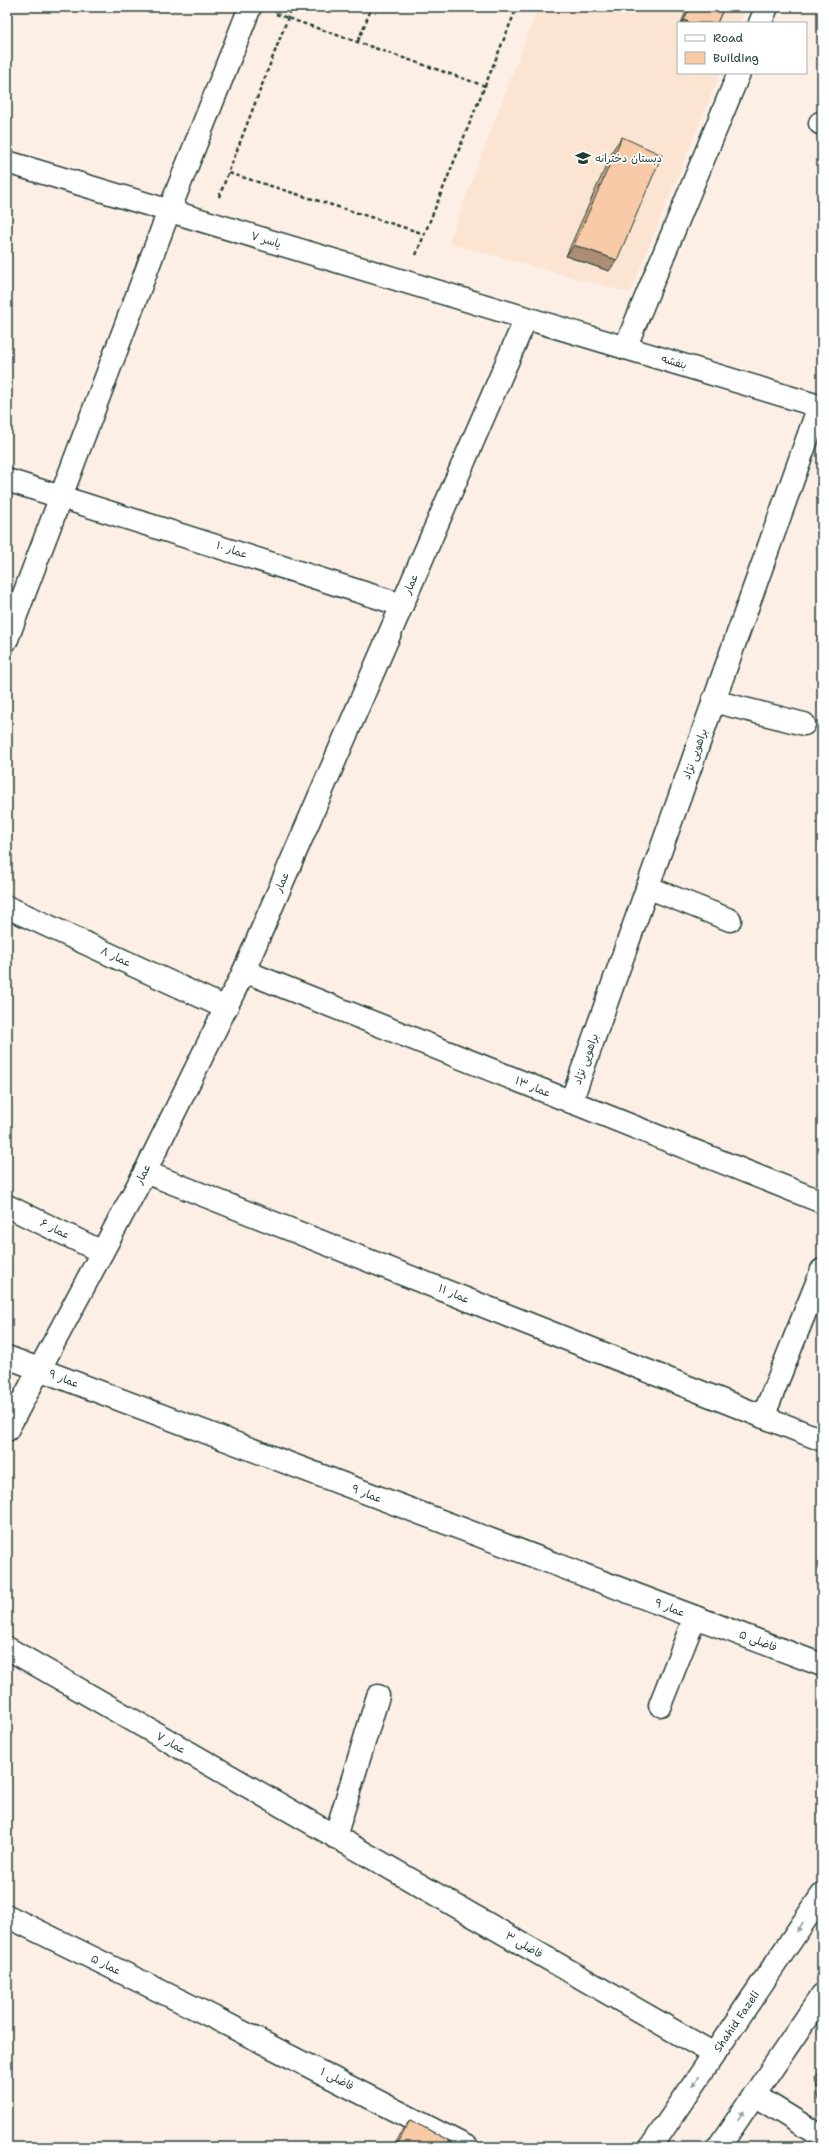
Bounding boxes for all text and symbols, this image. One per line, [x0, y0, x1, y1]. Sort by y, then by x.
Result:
legend [677, 22, 807, 74]
text: Road [713, 30, 744, 46]
text: Building [713, 50, 759, 66]
school or university icon: دبستان دخترانه [574, 149, 592, 167]
place label: دبستان دخترانه [595, 151, 662, 166]
street label: یاسر ۷ [249, 228, 283, 252]
street label: بنفشه [659, 351, 689, 373]
street label: عمار ۱۰ [214, 538, 250, 562]
street label: عمار [400, 571, 422, 598]
street label: براهویی نژاد [679, 726, 711, 782]
street label: عمار [271, 869, 293, 896]
street label: عمار ۸ [98, 943, 134, 971]
street label: براهویی نژاد [570, 1031, 602, 1087]
street label: عمار ۱۳ [513, 1073, 553, 1101]
street label: عمار [131, 1161, 154, 1188]
street label: عمار ۶ [38, 1215, 72, 1243]
street label: عمار ۱۱ [436, 1281, 472, 1307]
street label: عمار ۹ [47, 1366, 81, 1392]
street label: عمار ۹ [350, 1481, 384, 1507]
street label: عمار ۹ [653, 1595, 687, 1621]
street label: فاضلی ۵ [737, 1627, 779, 1655]
street label: عمار ۷ [153, 1728, 189, 1758]
one-way arrow [796, 1922, 804, 1932]
street label: فاضلی ۳ [503, 1928, 545, 1962]
street label: عمار ۵ [88, 1951, 124, 1979]
street label: Shahid Fazeli [710, 1987, 763, 2055]
street label: فاضلی ۱ [318, 2064, 356, 2094]
one-way arrow [692, 2076, 700, 2086]
one-way arrow [737, 2110, 745, 2120]

